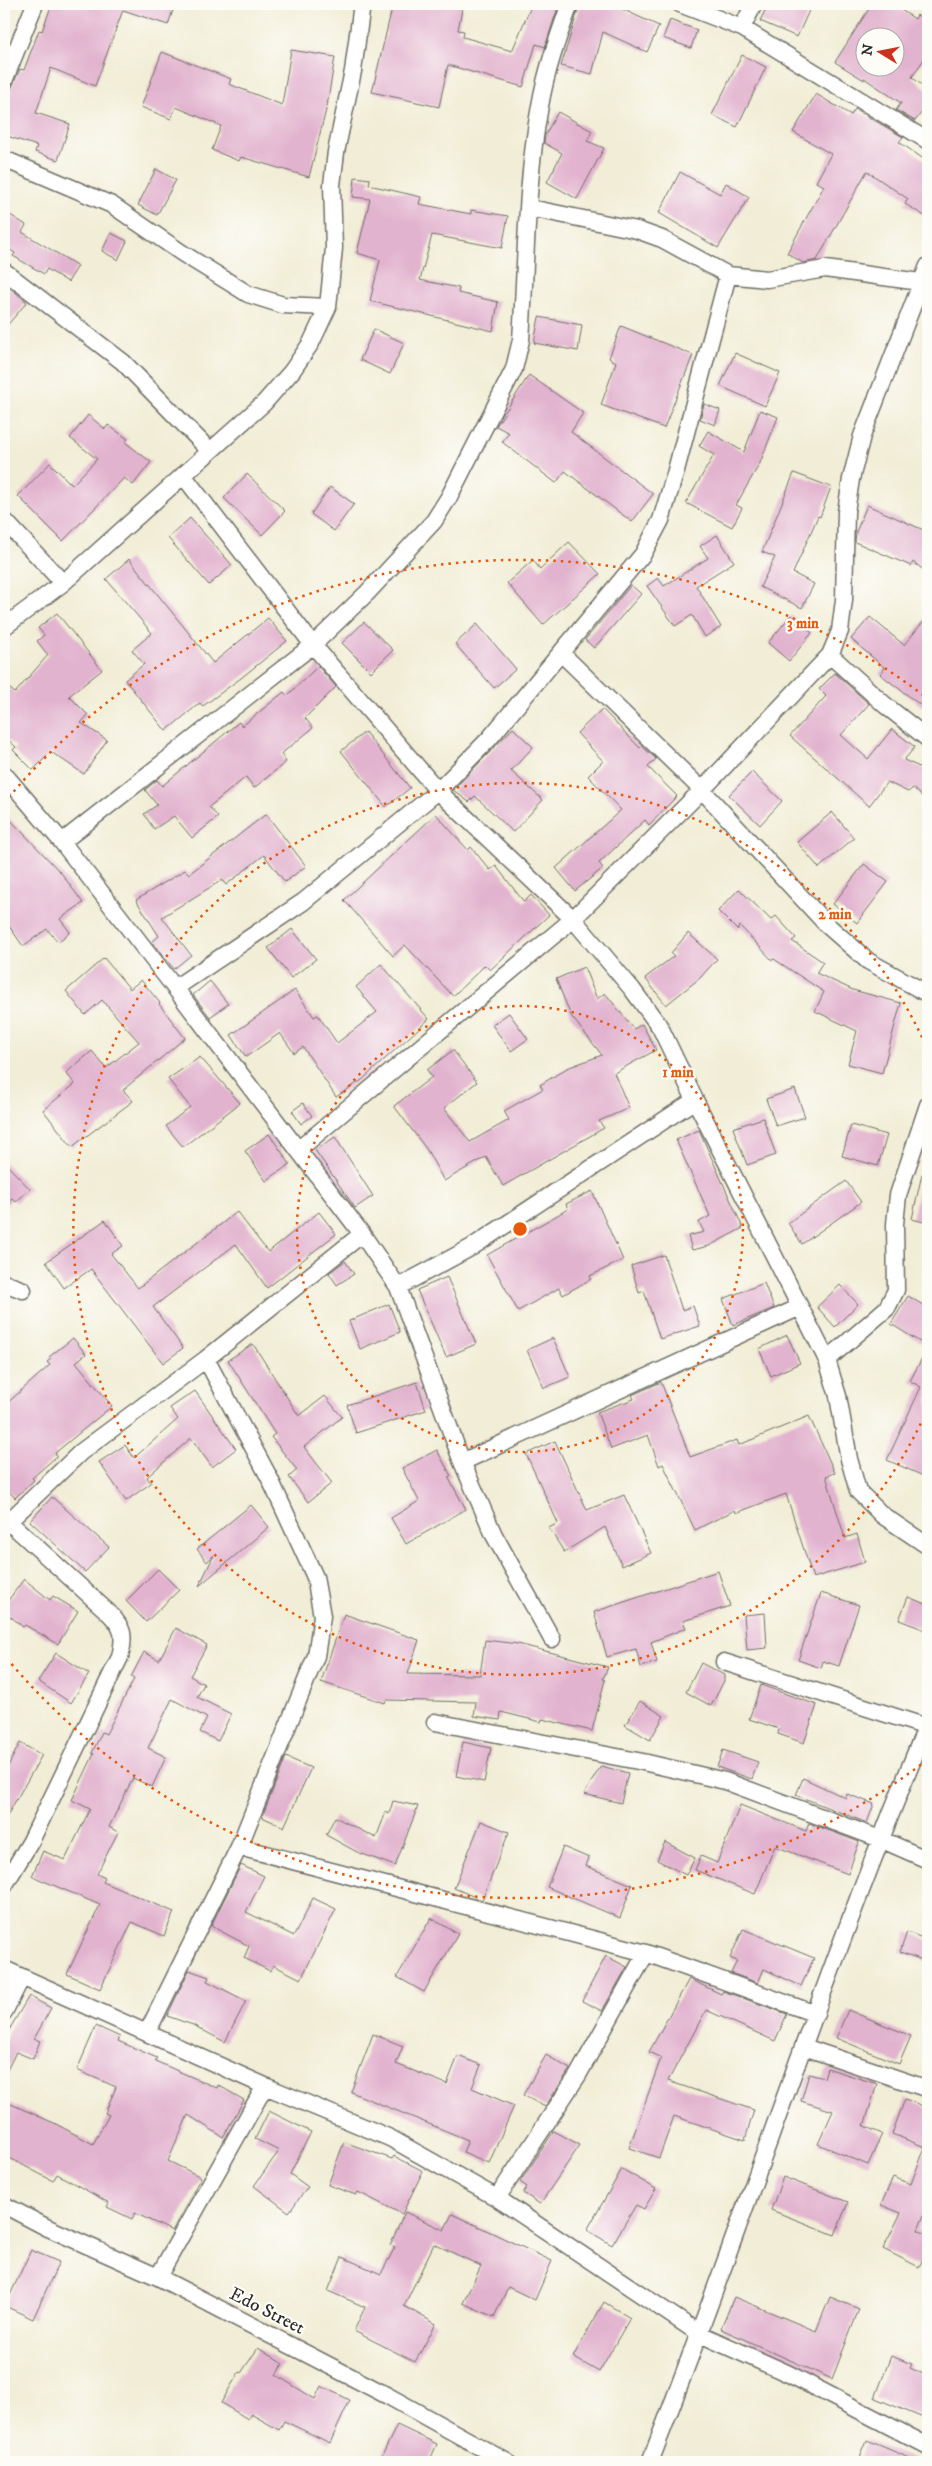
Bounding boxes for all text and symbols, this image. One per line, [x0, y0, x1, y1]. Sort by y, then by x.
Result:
north arrow [854, 28, 904, 78]
text: N [858, 42, 878, 57]
text: 3 min [787, 614, 819, 633]
text: 2 min [818, 905, 852, 924]
text: 1 min [662, 1063, 694, 1082]
centre of rings [511, 1220, 529, 1238]
street label: Edo Street [226, 2282, 308, 2340]

